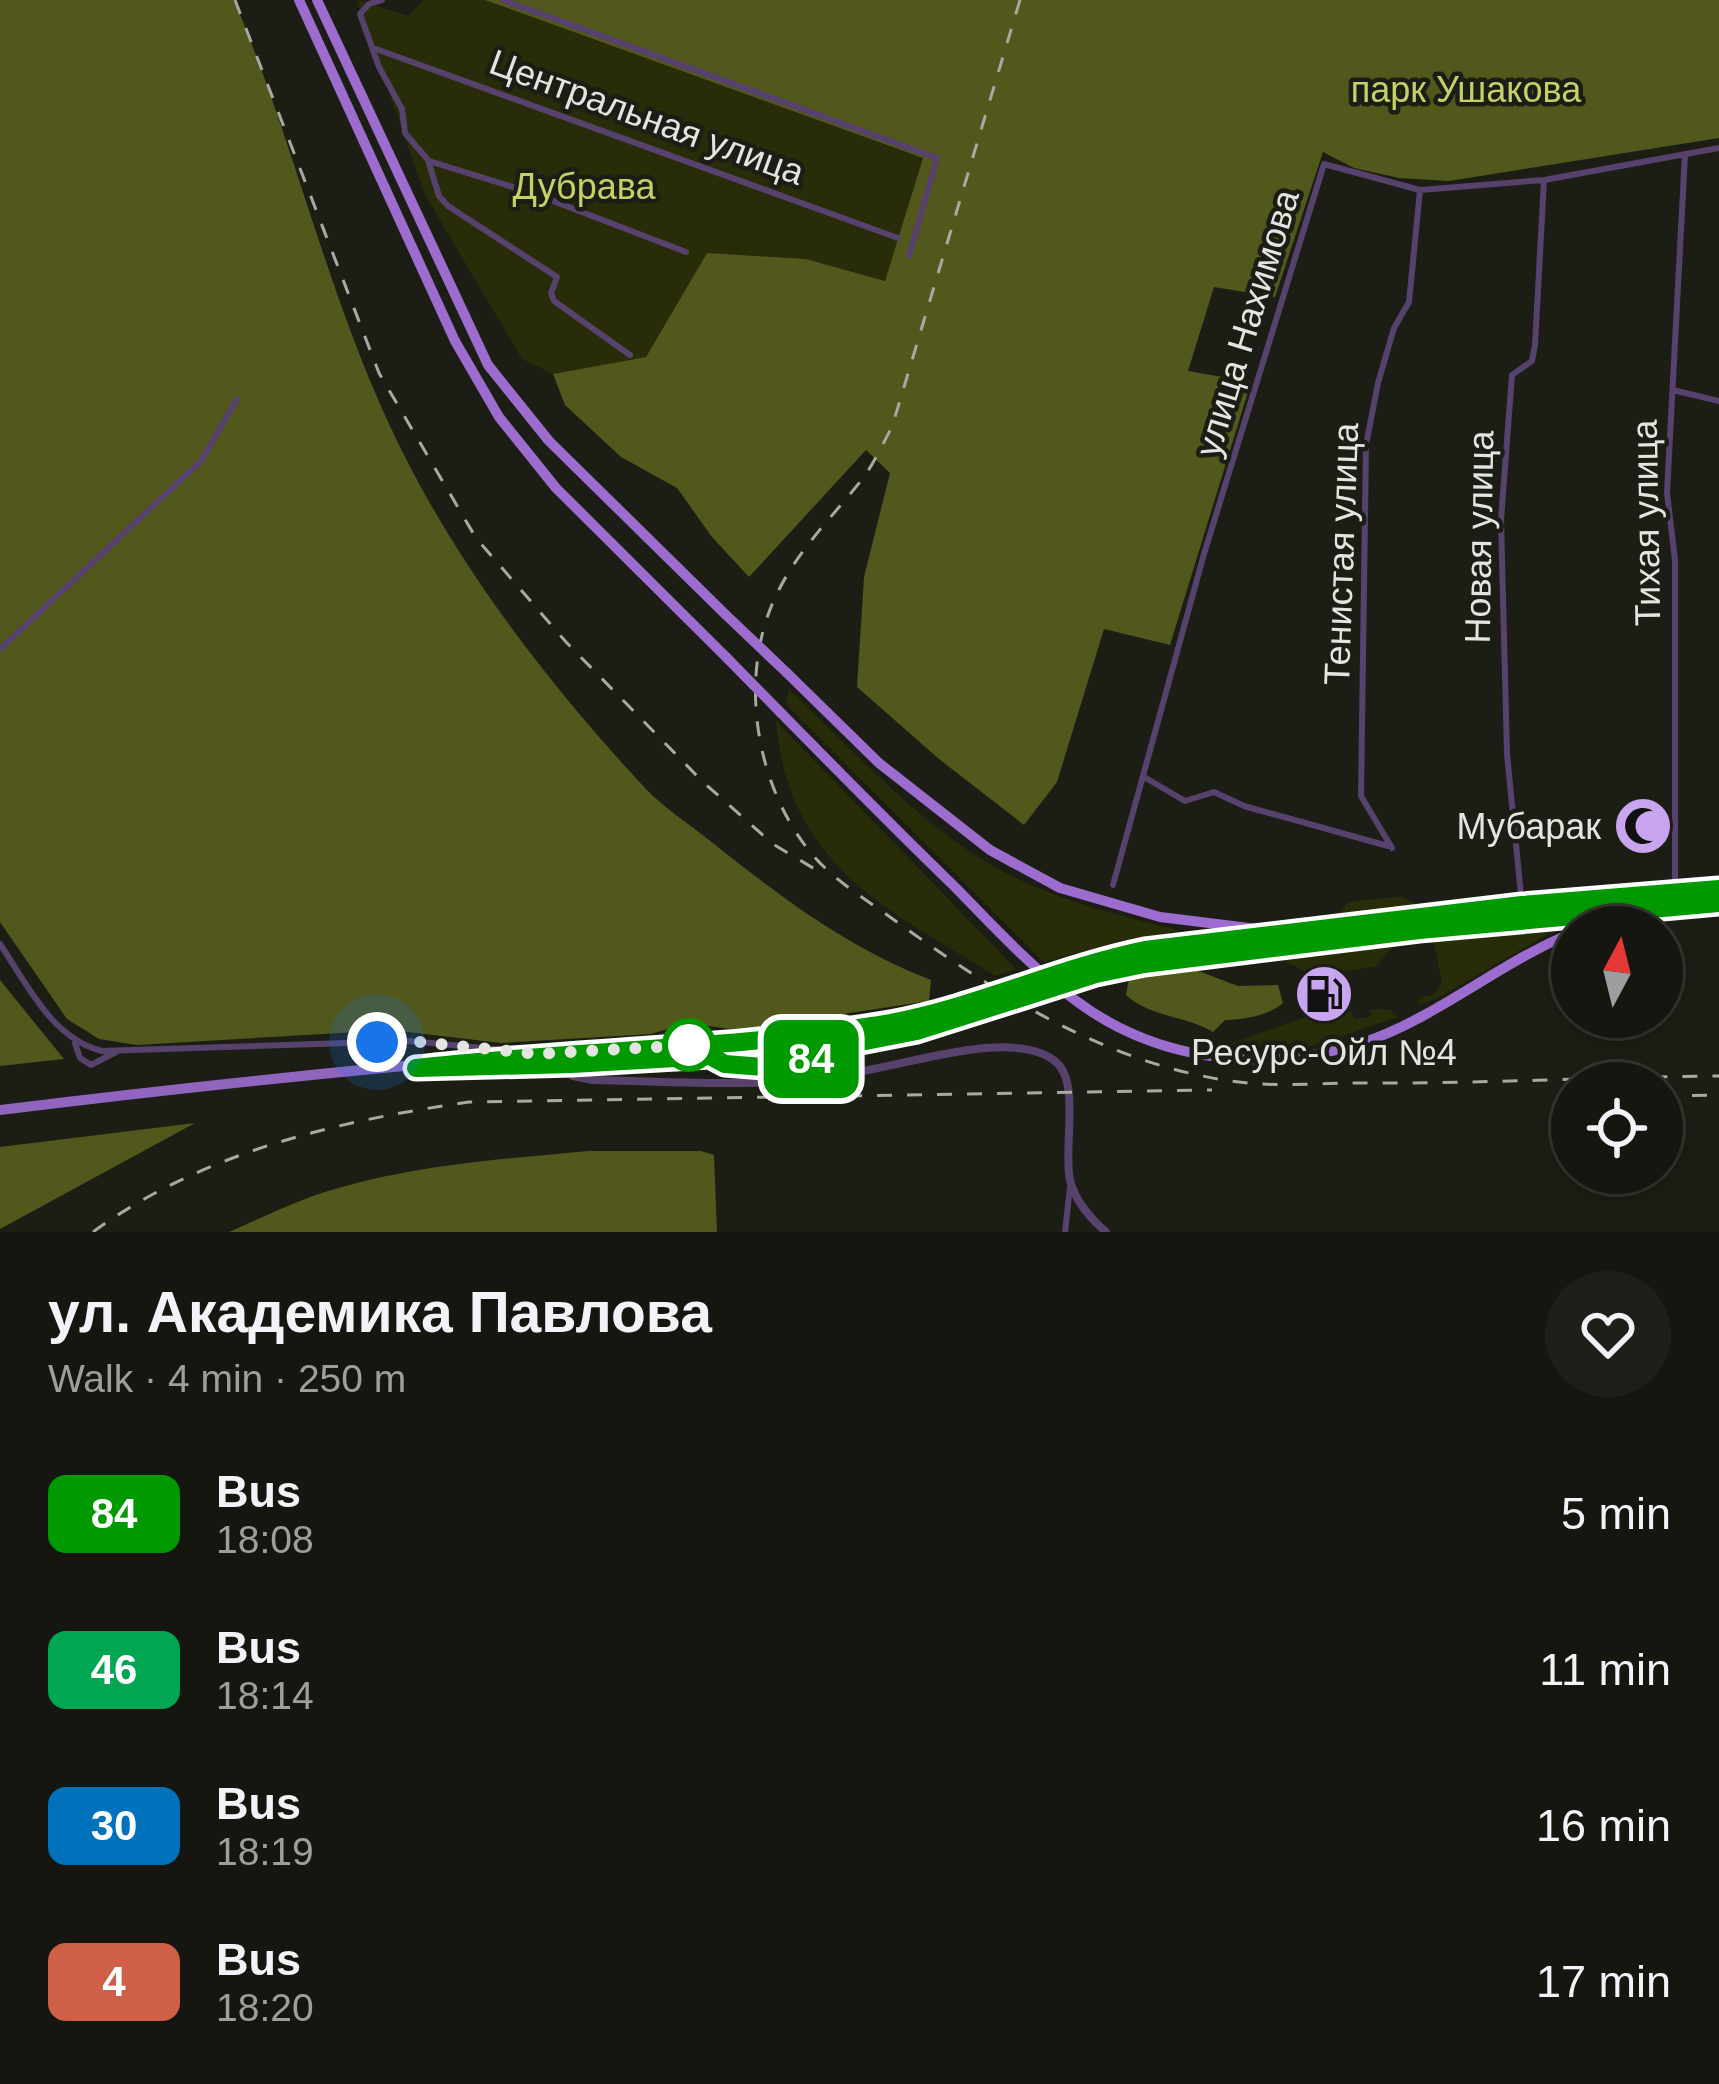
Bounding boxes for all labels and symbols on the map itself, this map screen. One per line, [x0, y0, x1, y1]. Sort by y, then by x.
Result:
street label: Центральная улица [484, 41, 811, 193]
park label: парк Ушакова [1351, 69, 1582, 110]
park label: Дубрава [513, 166, 656, 207]
street label: улица Нахимова [1187, 184, 1307, 461]
street label: Тихая улица [1624, 418, 1668, 627]
street label: Тенистая улица [1316, 421, 1366, 686]
street label: Новая улица [1457, 429, 1501, 644]
mosque icon: Мубарак [1612, 795, 1674, 857]
place label: Мубарак [1457, 806, 1601, 847]
north arrow [1551, 906, 1683, 1038]
fuel station icon: Ресурс-Ойл №4 [1293, 963, 1355, 1025]
your location [347, 1012, 407, 1072]
unlabelled marker [664, 1020, 714, 1070]
line badge: 84 [757, 1020, 865, 1098]
place label: Ресурс-Ойл №4 [1191, 1032, 1457, 1073]

